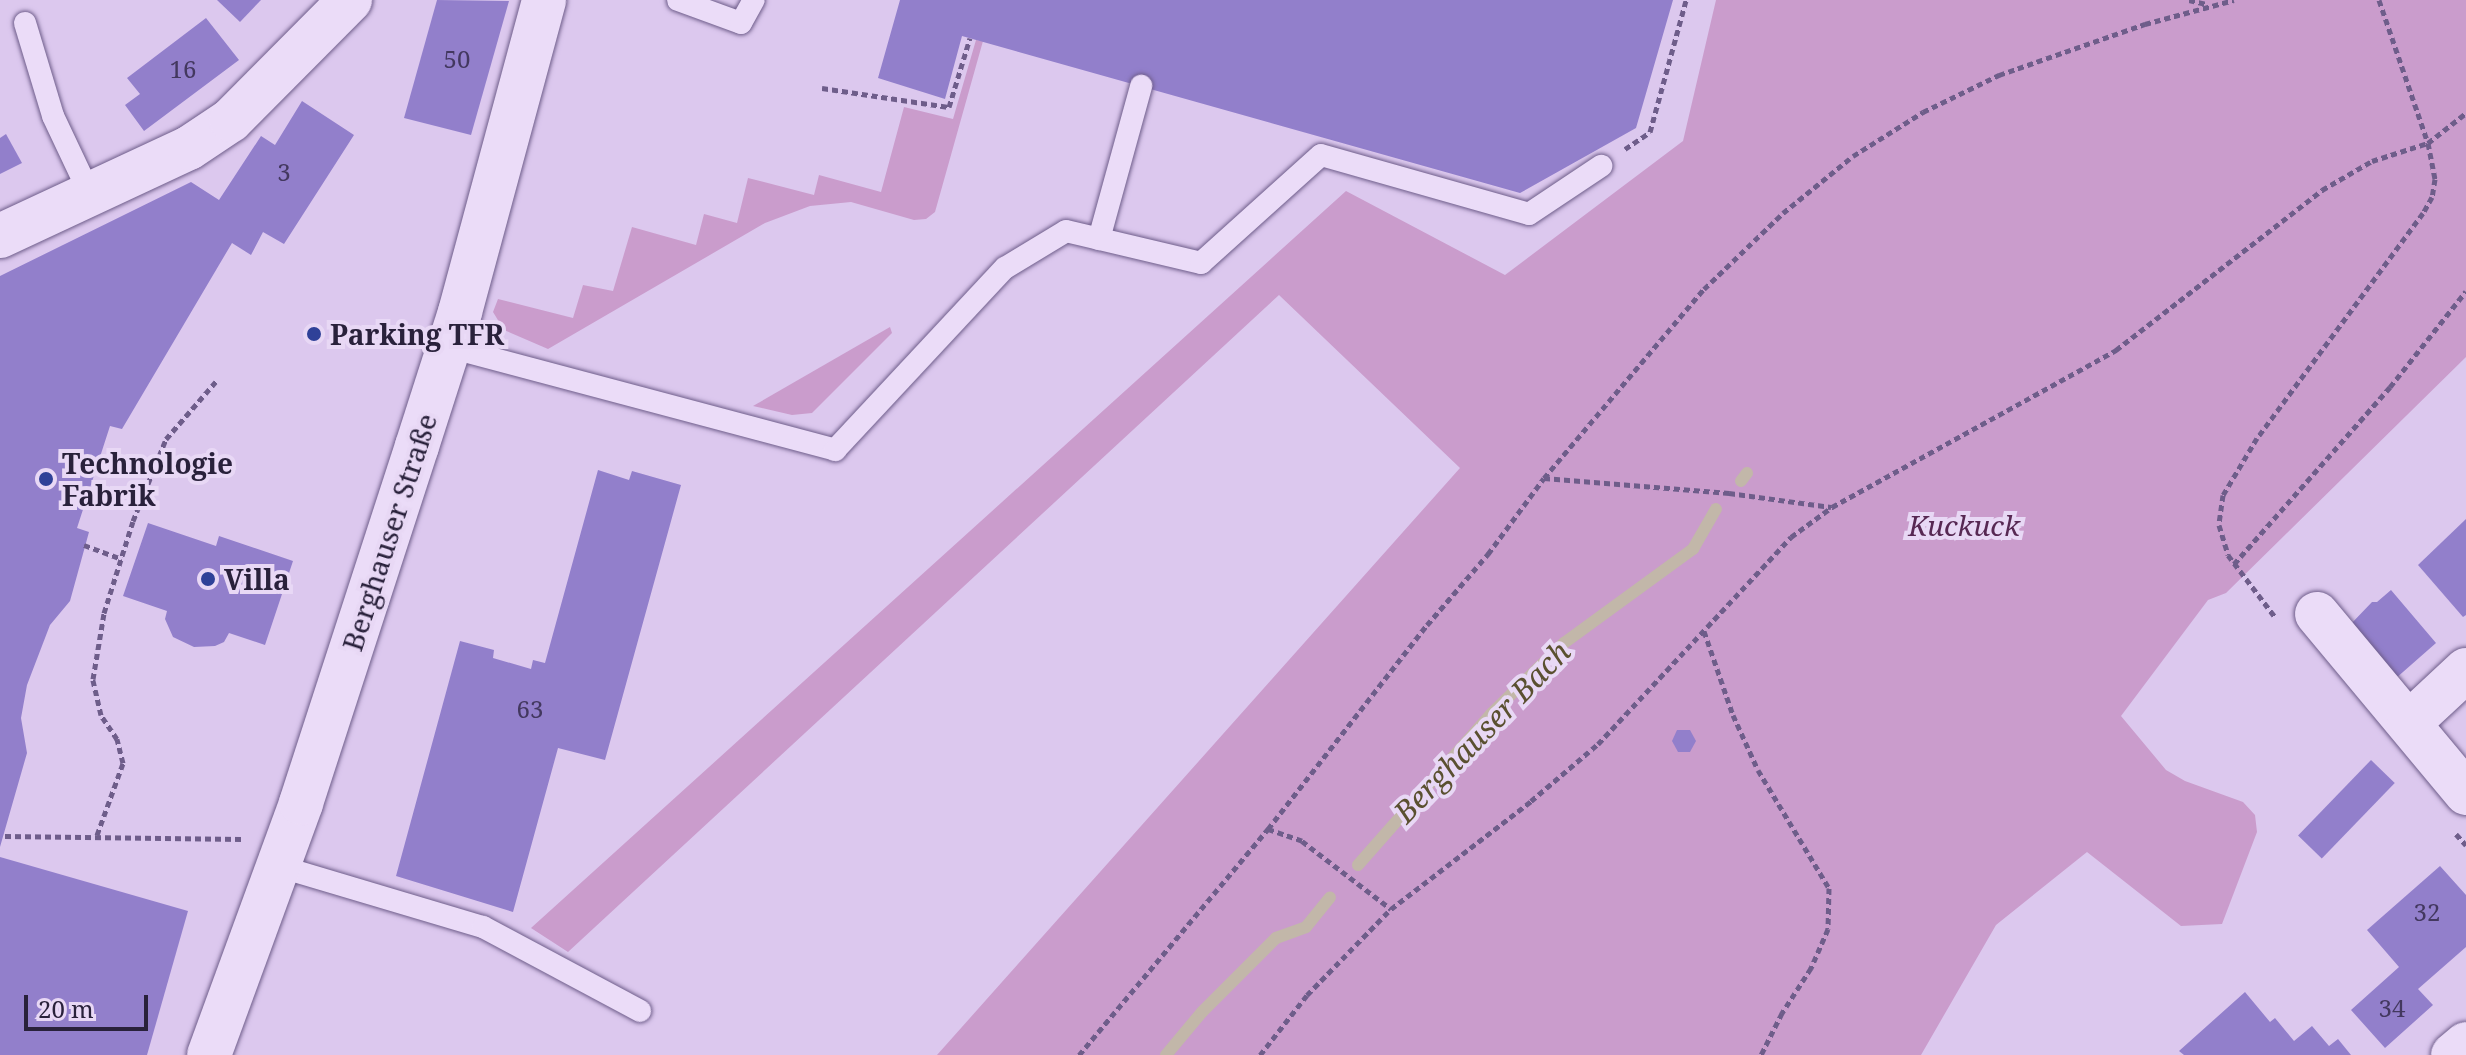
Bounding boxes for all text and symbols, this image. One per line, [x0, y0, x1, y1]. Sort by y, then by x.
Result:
house number: 50 [444, 45, 470, 73]
house number: 16 [170, 55, 196, 83]
house number: 3 [277, 158, 291, 186]
place label: Parking TFR [330, 317, 504, 351]
marker: Parking TFR [305, 325, 323, 343]
street label: Berghauser Straße [335, 409, 443, 655]
place label: Technologie Fabrik [62, 446, 233, 512]
marker: Technologie Fabrik [37, 470, 55, 488]
park label: Kuckuck [1908, 508, 2020, 542]
place label: Villa [224, 562, 290, 596]
marker: Villa [199, 570, 217, 588]
water label: Berghauser Bach [1386, 634, 1578, 830]
house number: 63 [517, 695, 543, 723]
house number: 32 [2414, 898, 2440, 926]
scale bar [28, 979, 152, 1029]
text: 20 m [38, 992, 94, 1025]
house number: 34 [2379, 994, 2405, 1022]

